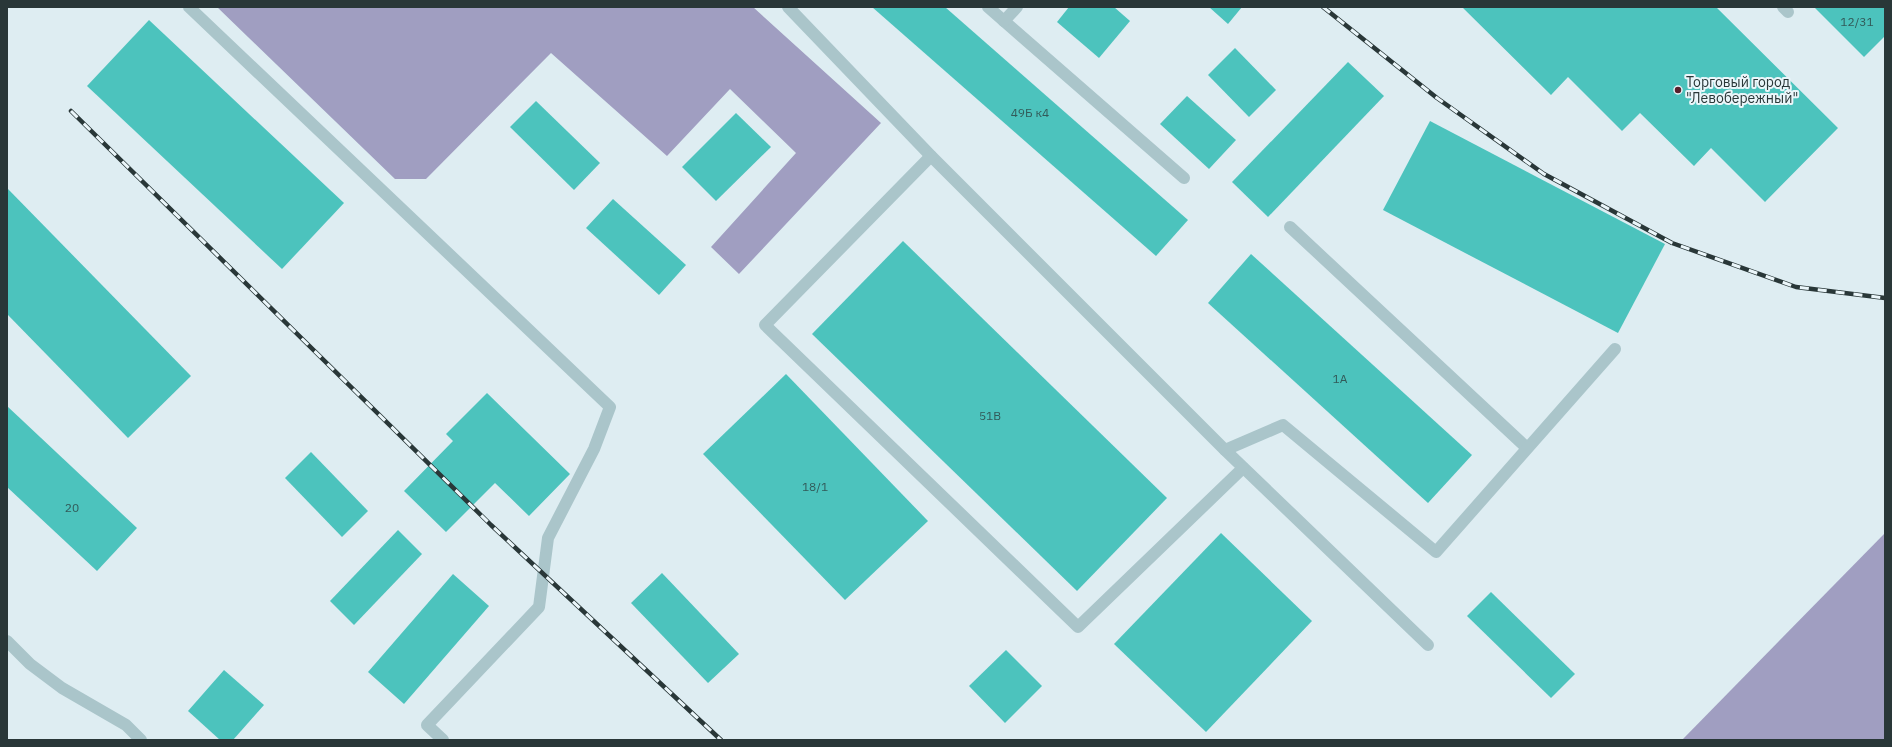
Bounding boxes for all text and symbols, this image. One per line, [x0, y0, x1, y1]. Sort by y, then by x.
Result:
house number: 12/31 [1840, 14, 1874, 29]
place label: Торговый город "Левобережный" [1686, 73, 1798, 107]
marker: Торговый город "Левобережный" [1673, 85, 1683, 95]
house number: 49Б к4 [1011, 105, 1049, 120]
house number: 1А [1333, 371, 1348, 386]
house number: 51В [979, 408, 1001, 423]
house number: 18/1 [802, 479, 828, 494]
house number: 20 [65, 500, 79, 515]

